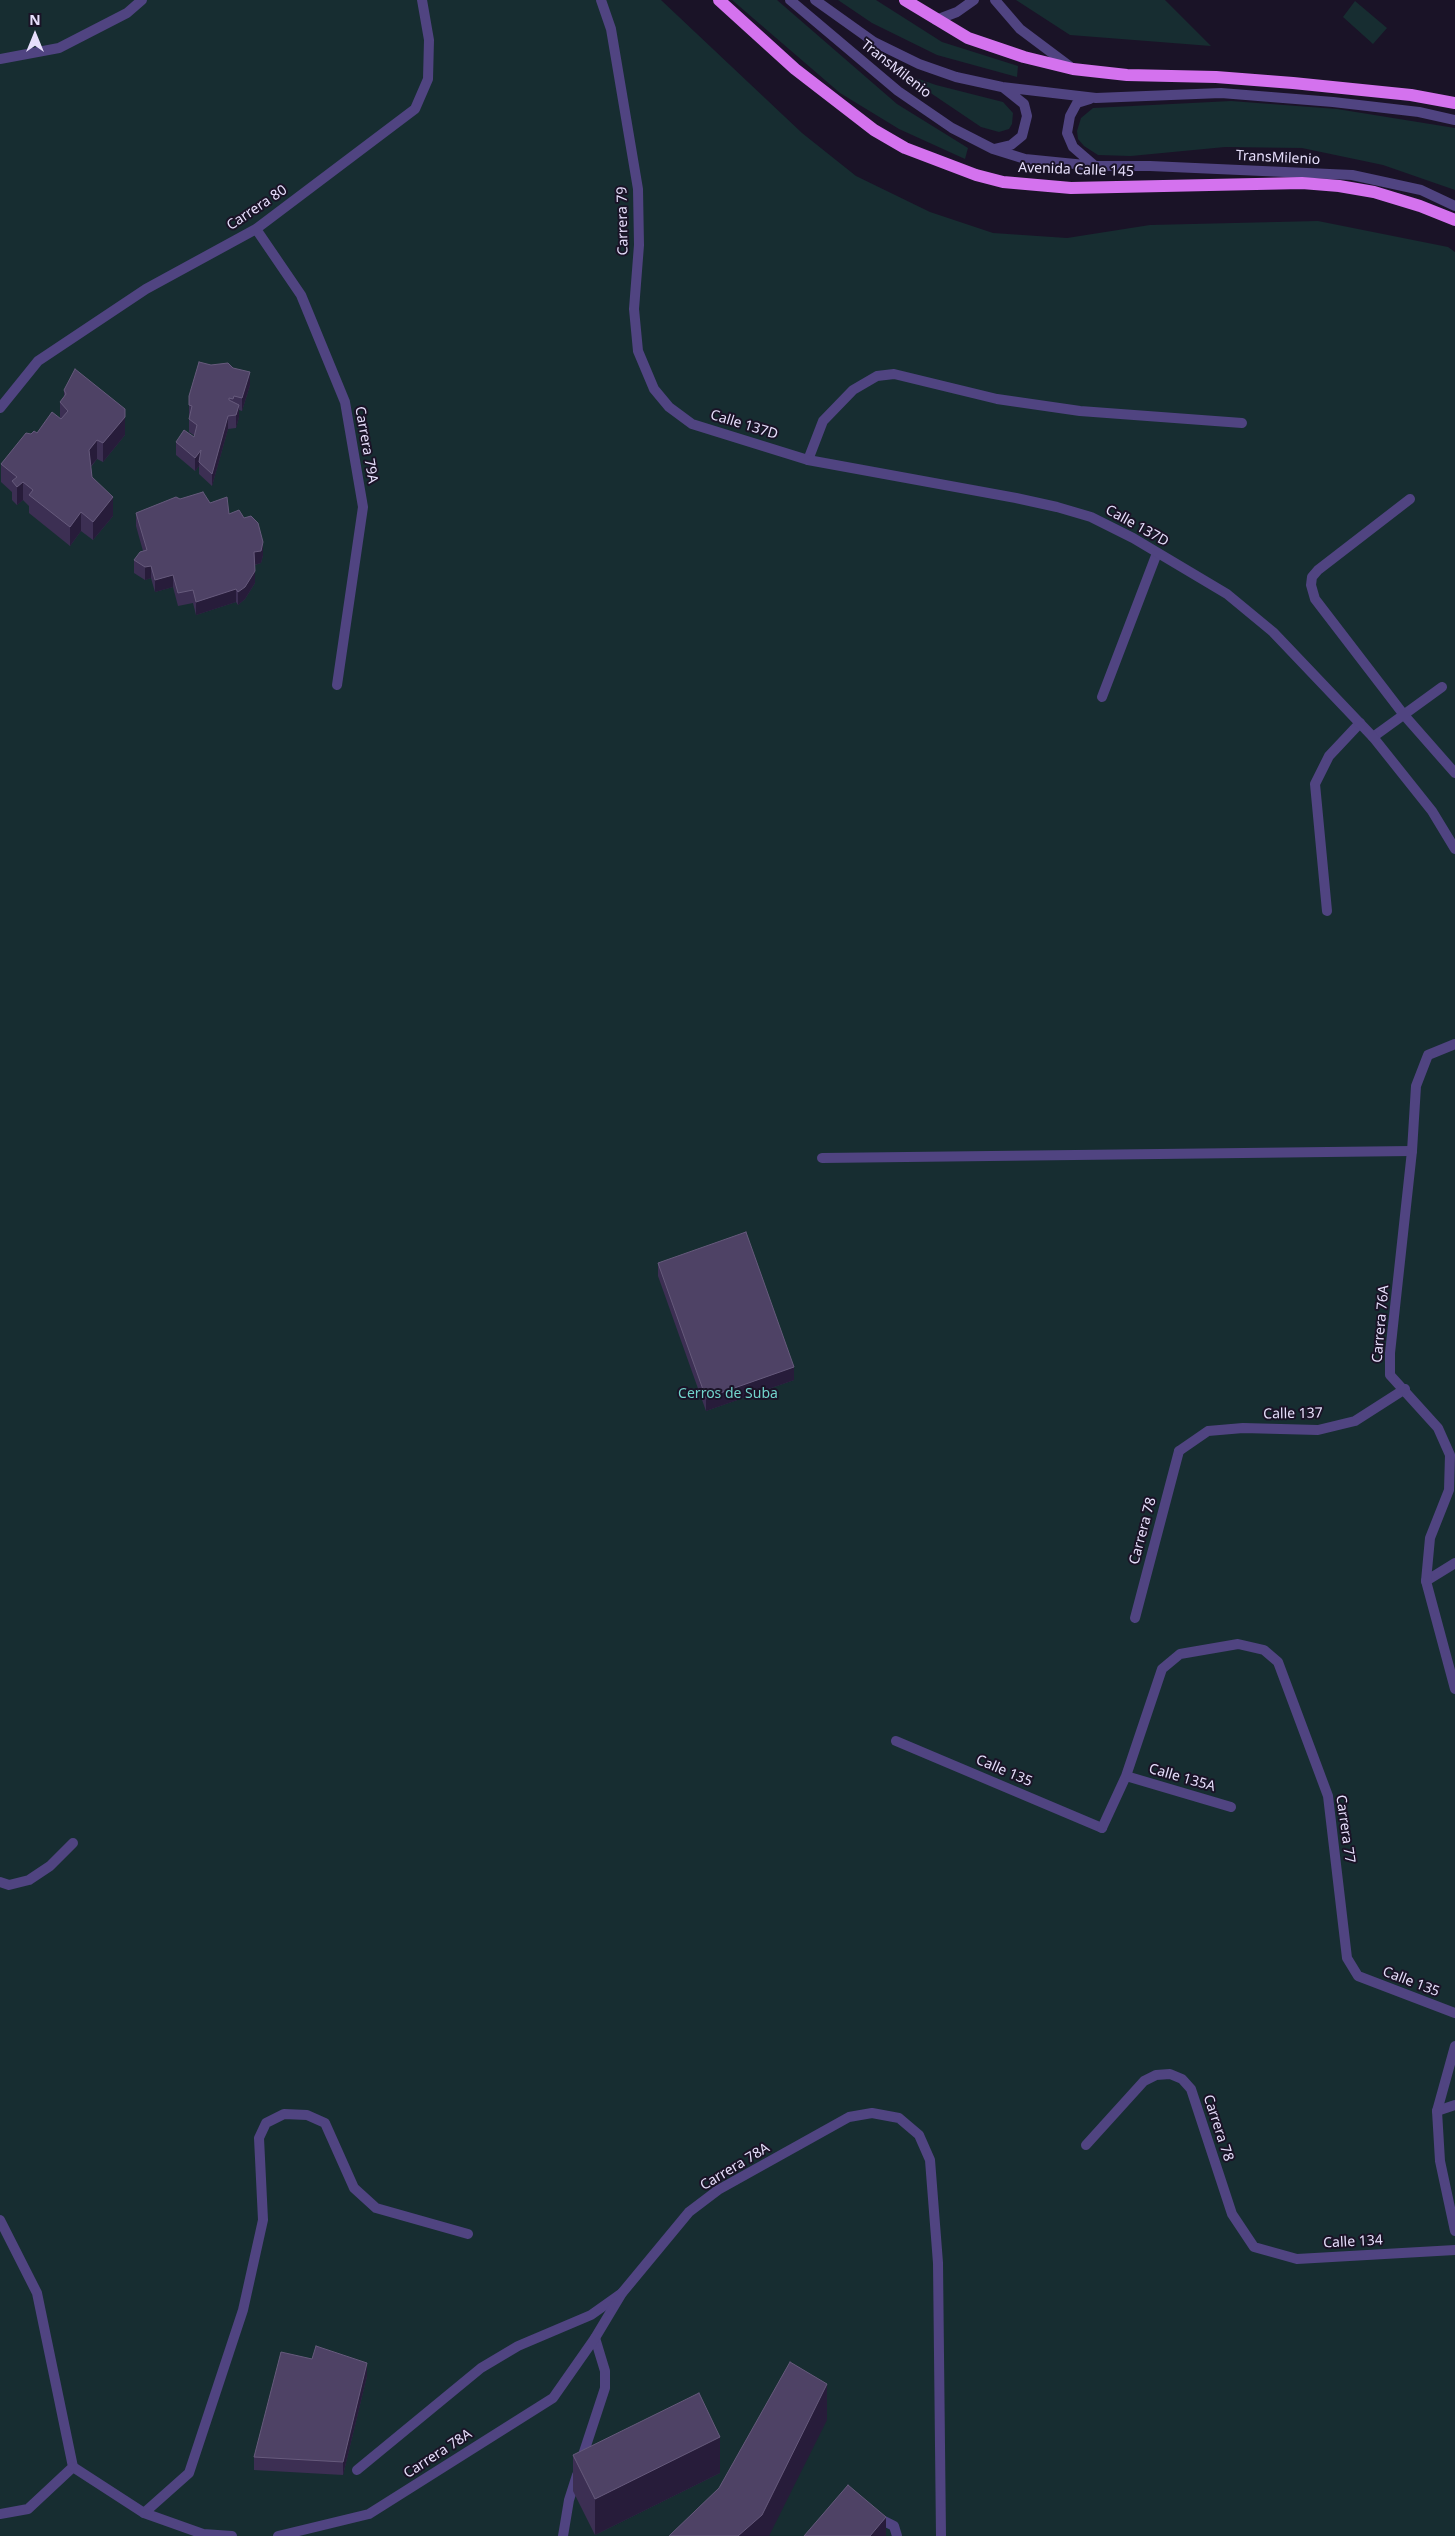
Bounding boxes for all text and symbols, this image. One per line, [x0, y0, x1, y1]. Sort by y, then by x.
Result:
north arrow [10, 10, 60, 60]
text: N [29, 10, 41, 29]
street label: TransMilenio [858, 36, 934, 102]
street label: TransMilenio [1235, 147, 1321, 169]
street label: Avenida Calle 145 [1018, 160, 1134, 180]
street label: Carrera 80 [224, 182, 290, 234]
street label: Carrera 79 [614, 186, 632, 256]
street label: Carrera 79A [351, 405, 381, 485]
street label: Calle 137D [708, 407, 780, 443]
street label: Calle 137D [1102, 502, 1172, 550]
street label: Carrera 76A [1369, 1284, 1393, 1364]
park label: Cerros de Suba [678, 1386, 778, 1402]
street label: Calle 137 [1263, 1405, 1323, 1423]
street label: Carrera 78 [1126, 1496, 1160, 1566]
street label: Calle 135 [973, 1752, 1035, 1790]
street label: Calle 135A [1147, 1760, 1217, 1796]
street label: Carrera 77 [1332, 1794, 1358, 1864]
street label: Calle 135 [1380, 1963, 1442, 2001]
street label: Carrera 78 [1199, 2093, 1237, 2163]
street label: Carrera 78A [697, 2140, 773, 2194]
street label: Calle 134 [1323, 2232, 1383, 2252]
street label: Carrera 78A [401, 2426, 475, 2482]

